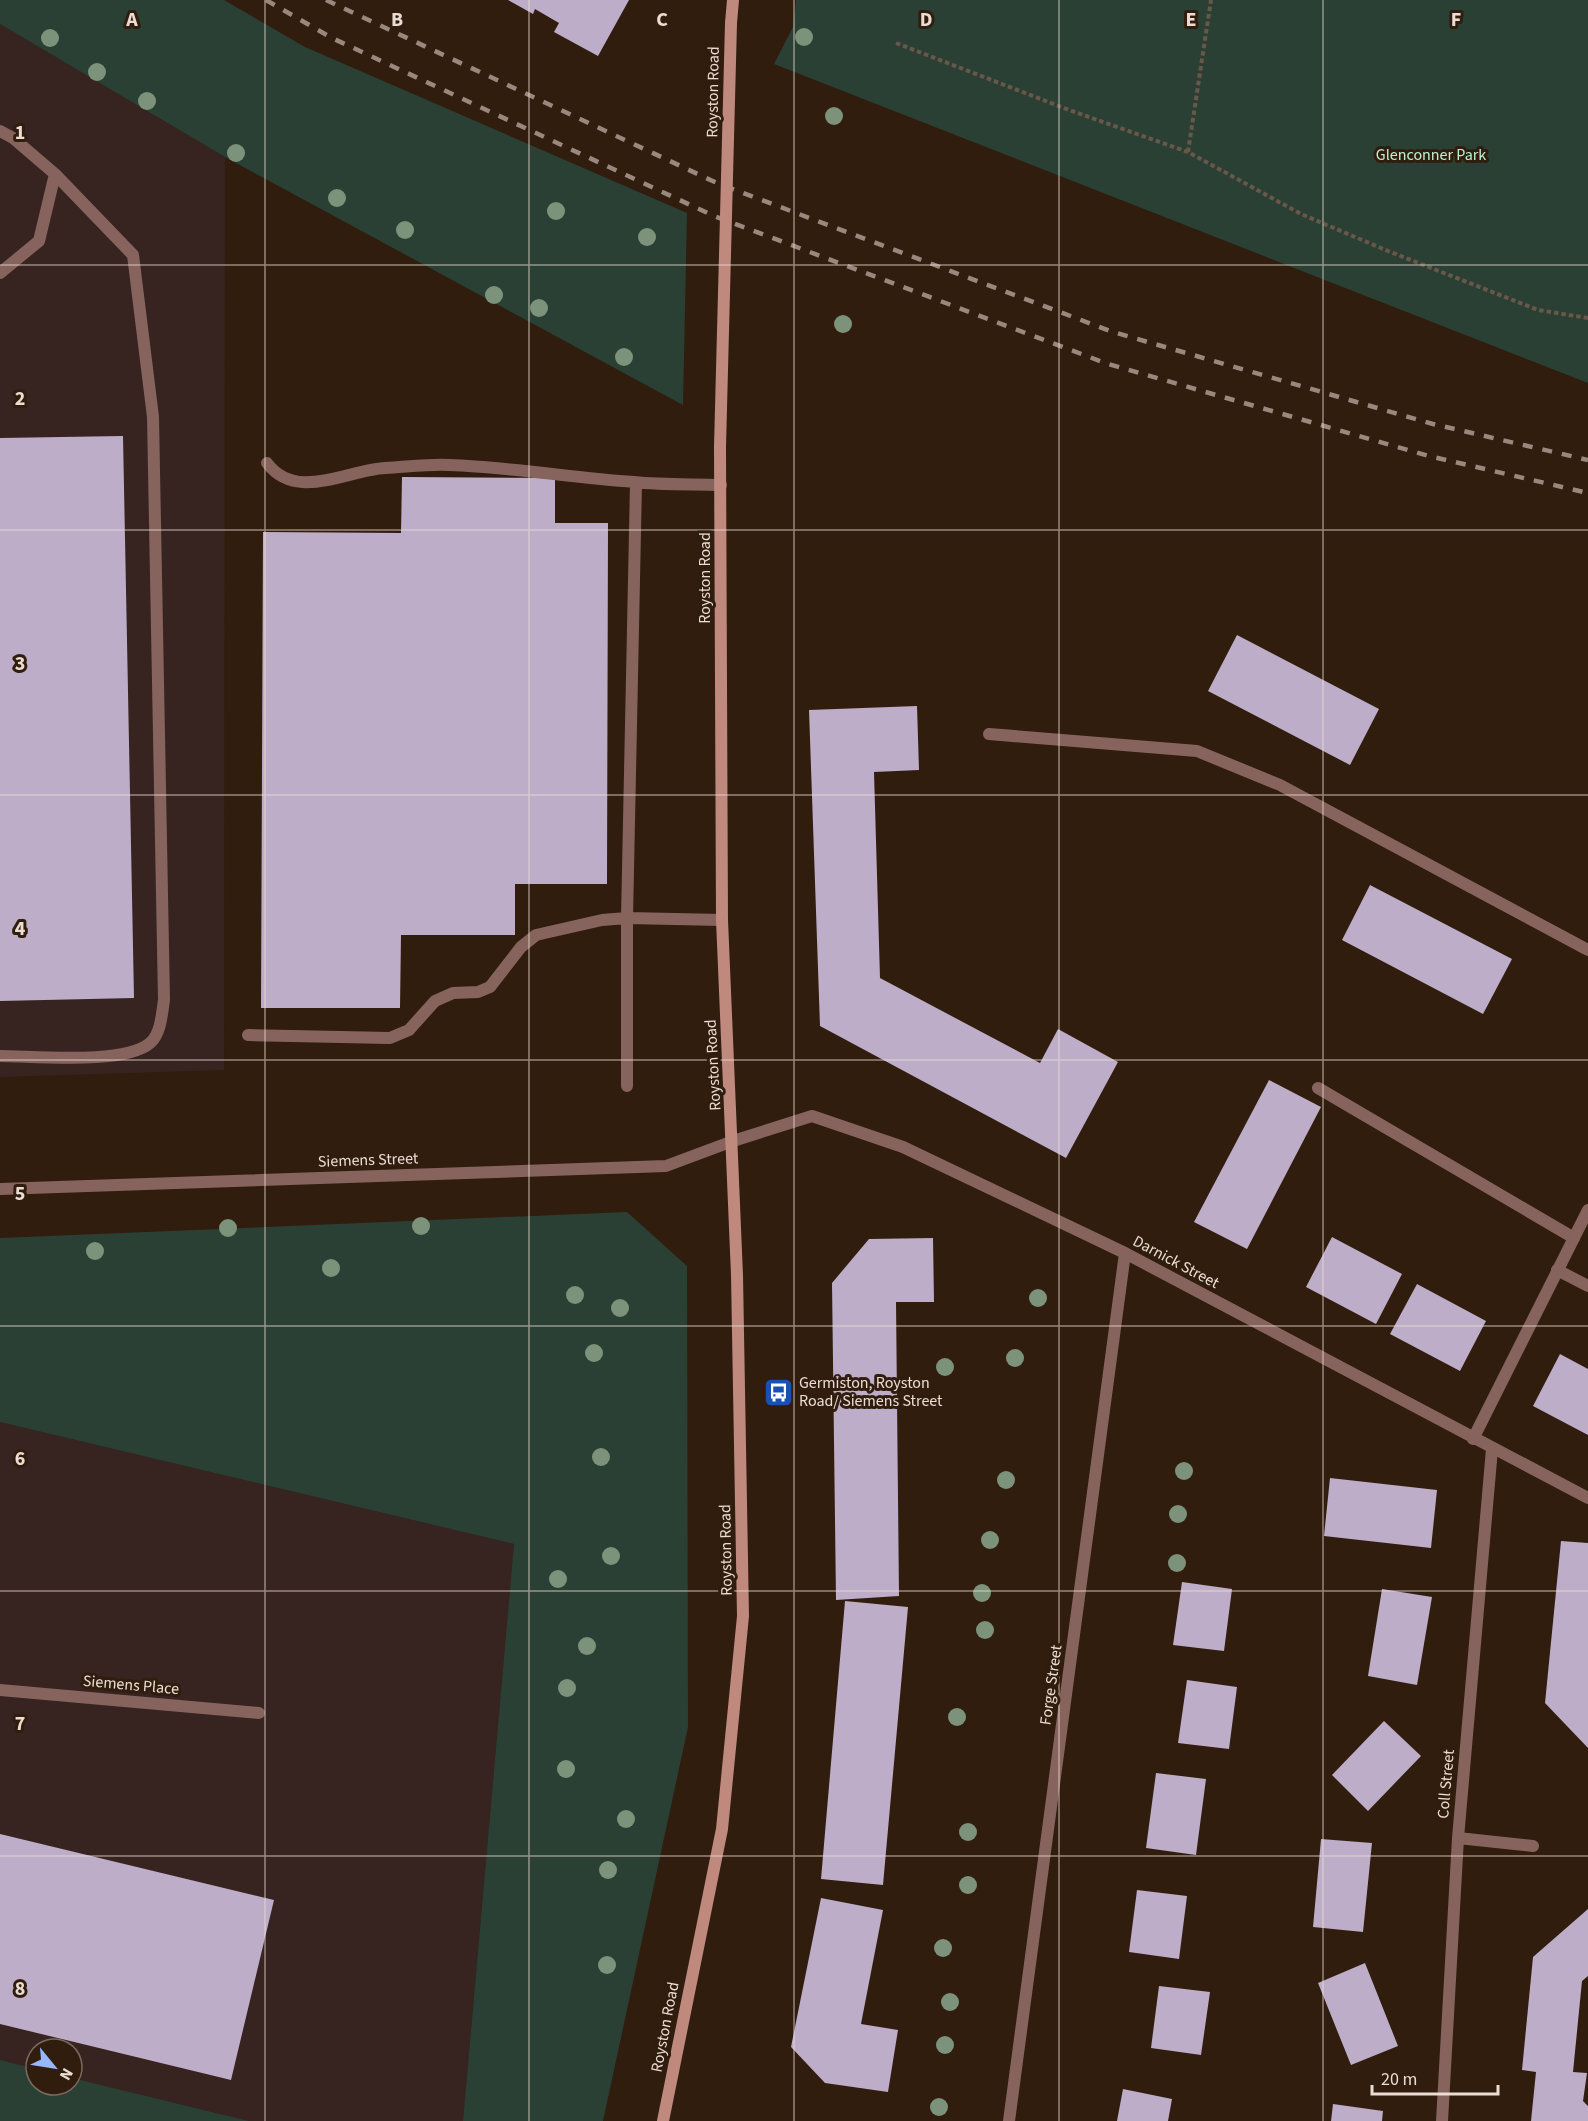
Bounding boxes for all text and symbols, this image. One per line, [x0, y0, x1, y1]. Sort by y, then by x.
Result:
text: A [125, 6, 138, 34]
text: B [391, 6, 403, 34]
text: C [656, 6, 668, 34]
text: D [920, 6, 932, 34]
text: E [1186, 6, 1196, 34]
text: F [1451, 6, 1461, 34]
street label: Royston Road [701, 46, 725, 138]
text: 1 [15, 119, 25, 147]
park label: Glenconner Park [1376, 144, 1486, 166]
text: 2 [15, 385, 25, 413]
street label: Royston Road [694, 532, 716, 624]
text: 3 [15, 650, 25, 678]
text: 4 [15, 915, 26, 943]
street label: Royston Road [700, 1019, 726, 1111]
street label: Siemens Street [317, 1147, 419, 1173]
text: 5 [15, 1180, 25, 1208]
street label: Darnick Street [1129, 1230, 1223, 1294]
place label: Germiston, Royston Road/ Siemens Street [799, 1372, 943, 1412]
bus stop icon: Germiston, Royston Road/ Siemens Street [762, 1376, 794, 1408]
text: 6 [15, 1445, 25, 1473]
street label: Royston Road [714, 1504, 738, 1596]
street label: Forge Street [1034, 1643, 1068, 1727]
street label: Siemens Place [82, 1670, 180, 1700]
text: 7 [15, 1710, 25, 1738]
street label: Coll Street [1432, 1748, 1460, 1819]
text: 8 [15, 1975, 25, 2003]
street label: Royston Road [645, 1980, 685, 2074]
north arrow [24, 2037, 84, 2097]
scale bar [1372, 2058, 1498, 2096]
text: N [54, 2064, 78, 2084]
text: 20 m [1381, 2067, 1417, 2092]

